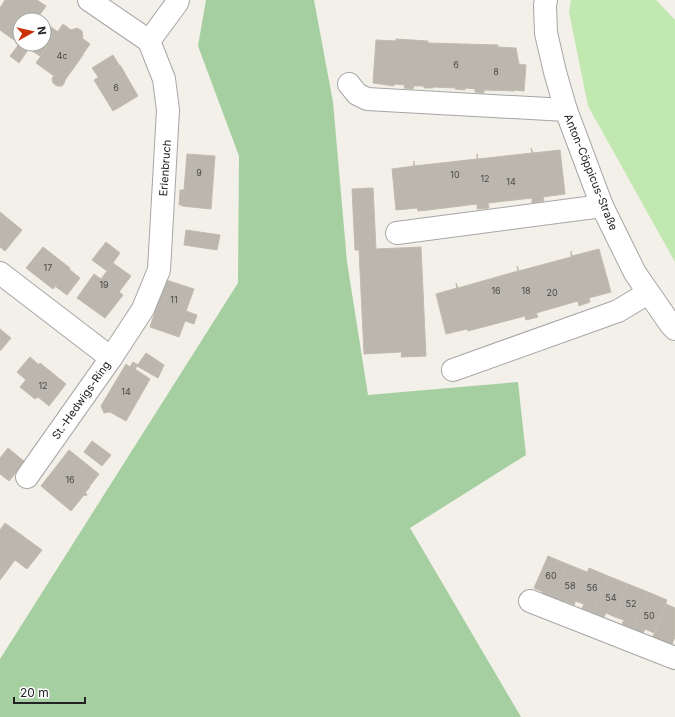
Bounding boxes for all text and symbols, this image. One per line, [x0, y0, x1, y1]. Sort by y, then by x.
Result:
north arrow [12, 12, 52, 52]
text: N [34, 25, 49, 36]
house number: 4c [57, 50, 67, 61]
house number: 6 [453, 59, 459, 70]
house number: 8 [493, 66, 499, 77]
house number: 6 [113, 82, 119, 93]
street label: Anton-Cöppicus-Straße [561, 112, 621, 232]
street label: Erlenbruch [156, 139, 174, 197]
house number: 9 [196, 167, 202, 178]
house number: 10 [450, 169, 460, 180]
house number: 12 [480, 173, 490, 184]
house number: 14 [506, 176, 516, 187]
house number: 17 [44, 262, 52, 273]
house number: 19 [99, 279, 109, 290]
house number: 16 [491, 285, 501, 296]
house number: 18 [521, 285, 531, 296]
house number: 20 [546, 287, 558, 298]
house number: 11 [170, 294, 178, 305]
street label: St.-Hedwigs-Ring [49, 358, 113, 442]
house number: 12 [38, 380, 48, 391]
house number: 14 [121, 386, 131, 397]
house number: 16 [65, 474, 75, 485]
house number: 60 [545, 570, 557, 581]
house number: 58 [564, 580, 576, 591]
house number: 56 [586, 582, 598, 593]
house number: 54 [605, 592, 617, 603]
house number: 52 [626, 598, 636, 609]
house number: 50 [643, 610, 655, 621]
scale bar [14, 679, 85, 705]
text: 20 m [20, 685, 49, 700]

